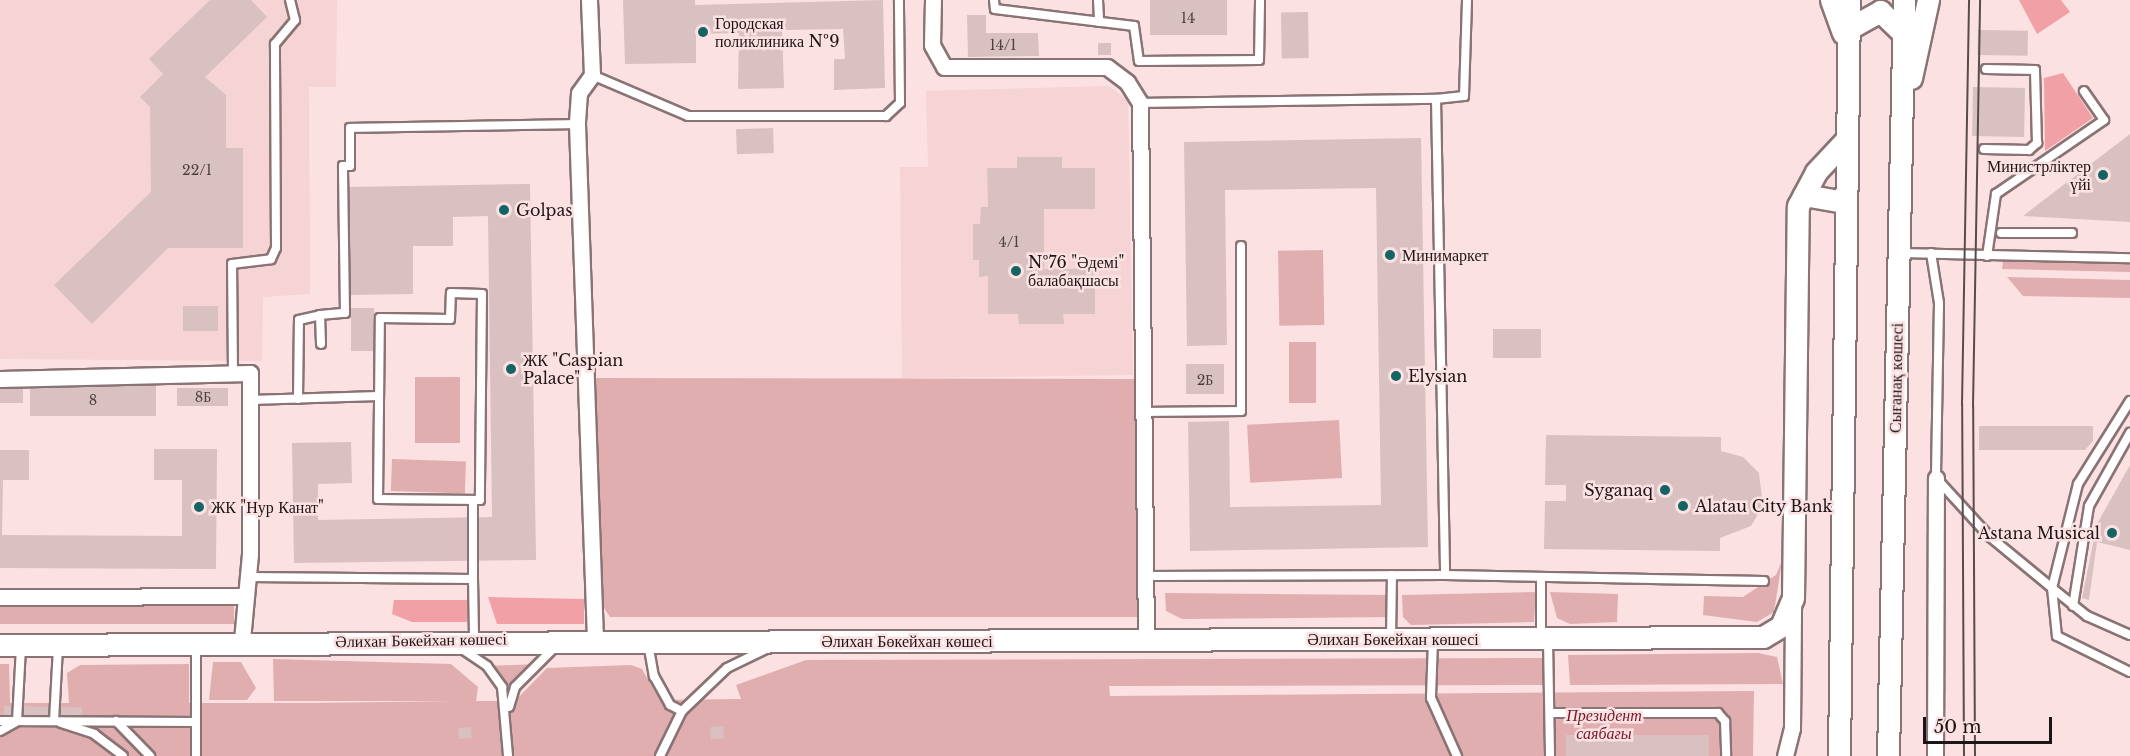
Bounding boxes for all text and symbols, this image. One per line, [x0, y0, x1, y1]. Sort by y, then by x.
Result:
house number: 14 [1181, 10, 1195, 26]
place label: Городская поликлиника №9 [715, 13, 839, 51]
marker: Городская поликлиника №9 [696, 25, 710, 39]
house number: 14/1 [989, 37, 1017, 53]
place label: Министрліктер үйі [1987, 156, 2091, 194]
house number: 22/1 [182, 162, 212, 178]
marker: Министрліктер үйі [2096, 168, 2110, 182]
place label: Golpas [516, 200, 573, 220]
marker: Golpas [497, 203, 511, 217]
house number: 4/1 [999, 234, 1019, 250]
place label: Минимаркет [1402, 245, 1488, 265]
marker: Минимаркет [1383, 248, 1397, 262]
place label: №76 "Әдемі" балабақшасы [1028, 252, 1125, 290]
marker: №76 "Әдемі" балабақшасы [1009, 264, 1023, 278]
street label: Сығанақ көшесі [1885, 323, 1907, 433]
place label: ЖК "Caspian Palace" [523, 350, 624, 388]
marker: ЖК "Caspian Palace" [504, 362, 518, 376]
place label: Elysian [1408, 366, 1467, 386]
marker: Elysian [1389, 369, 1403, 383]
house number: 2Б [1197, 372, 1213, 388]
house number: 8Б [195, 389, 211, 405]
house number: 8 [89, 392, 97, 408]
place label: Syganaq [1584, 480, 1653, 500]
marker: Syganaq [1658, 483, 1672, 497]
place label: Alatau City Bank [1695, 496, 1833, 516]
place label: ЖК "Нур Канат" [211, 497, 324, 517]
marker: Alatau City Bank [1676, 499, 1690, 513]
marker: ЖК "Нур Канат" [192, 500, 206, 514]
place label: Astana Musical [1978, 523, 2100, 543]
marker: Astana Musical [2105, 526, 2119, 540]
street label: Әлихан Бөкейхан көшесі [335, 629, 507, 651]
street label: Әлихан Бөкейхан көшесі [1307, 629, 1479, 649]
street label: Әлихан Бөкейхан көшесі [821, 631, 993, 651]
park label: Президент саябағы [1566, 705, 1642, 743]
scale bar [1926, 705, 2055, 743]
text: 50 m [1934, 716, 1982, 738]

